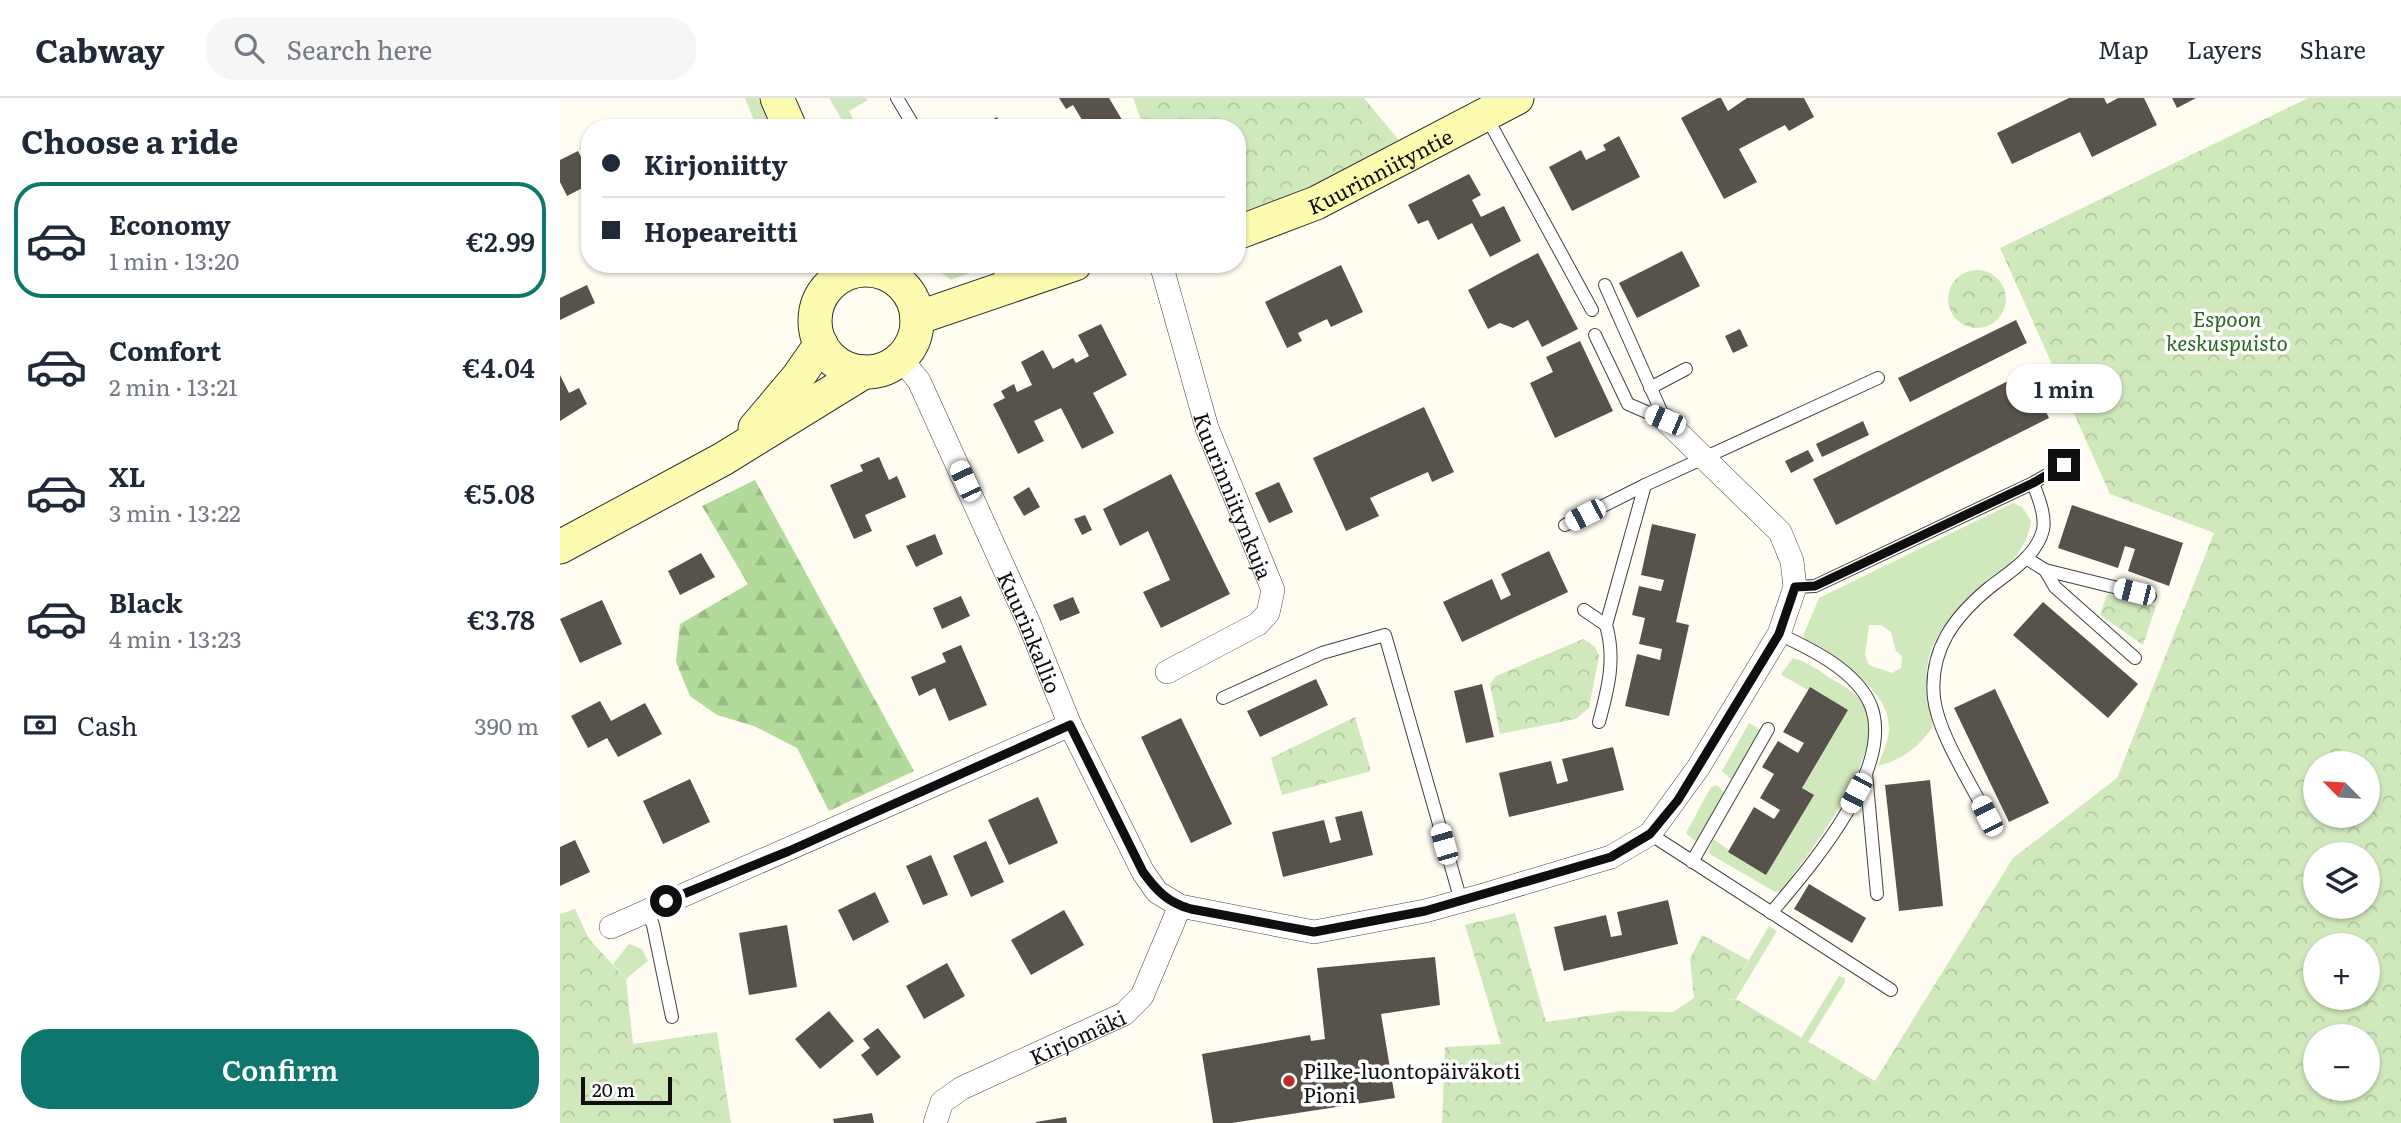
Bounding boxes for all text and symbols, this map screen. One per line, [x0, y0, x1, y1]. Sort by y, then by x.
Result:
search box [206, 17, 696, 80]
text: Cabway [35, 24, 164, 73]
icon: search [230, 29, 268, 67]
text: Search here [286, 29, 432, 68]
text: Map [2098, 31, 2149, 66]
text: Layers [2187, 31, 2261, 66]
text: Share [2299, 31, 2366, 66]
text: Choose a ride [21, 116, 238, 164]
street label: Kuurinniityntie [1303, 119, 1457, 220]
text: Kirjoniitty [644, 144, 787, 183]
text: Economy [109, 204, 231, 243]
icon: car [25, 209, 88, 272]
text: Hopeareitti [644, 211, 798, 250]
text: €2.99 [466, 221, 535, 260]
text: 1 min · 13:20 [109, 243, 239, 277]
park label: Espoon keskuspuisto [2166, 302, 2288, 357]
text: Comfort [109, 330, 221, 369]
icon: car [25, 335, 88, 398]
text: €4.04 [463, 347, 535, 386]
callout: 1 min [2006, 364, 2122, 412]
text: 2 min · 13:21 [109, 369, 238, 403]
text: 1 min [2034, 371, 2094, 405]
car [1642, 402, 1689, 438]
street label: Kuurinniitynkuja [1188, 408, 1282, 584]
route end [2048, 449, 2080, 481]
text: XL [109, 456, 146, 495]
car [947, 458, 984, 504]
icon: car [25, 461, 88, 524]
text: €5.08 [464, 473, 535, 512]
text: 3 min · 13:22 [109, 495, 241, 529]
car [1562, 496, 1609, 534]
street label: Kuurinkallio [992, 565, 1071, 697]
car [2112, 577, 2157, 607]
text: Black [109, 582, 183, 621]
icon: car [25, 587, 88, 650]
text: €3.78 [467, 599, 535, 638]
text: 4 min · 13:23 [109, 621, 242, 655]
text: Cash [77, 705, 138, 744]
icon: cash [21, 706, 59, 744]
text: 390 m [474, 708, 539, 742]
north arrow [2303, 751, 2380, 828]
map controls [2303, 751, 2380, 1101]
car [1837, 770, 1876, 816]
car [1969, 793, 2006, 839]
car [1429, 821, 1460, 867]
button: layers [2303, 842, 2380, 919]
route start [650, 885, 682, 917]
button: + [2303, 933, 2380, 1010]
street label: Kirjomäki [1024, 1000, 1130, 1071]
button: − [2303, 1024, 2380, 1101]
button: Confirm [21, 1029, 539, 1109]
place label: Pilke-luontopäiväkoti Pioni [1303, 1054, 1521, 1109]
marker: Pilke-luontopäiväkoti Pioni [1281, 1073, 1297, 1089]
scale bar [581, 1074, 672, 1106]
text: 20 m [592, 1075, 635, 1103]

